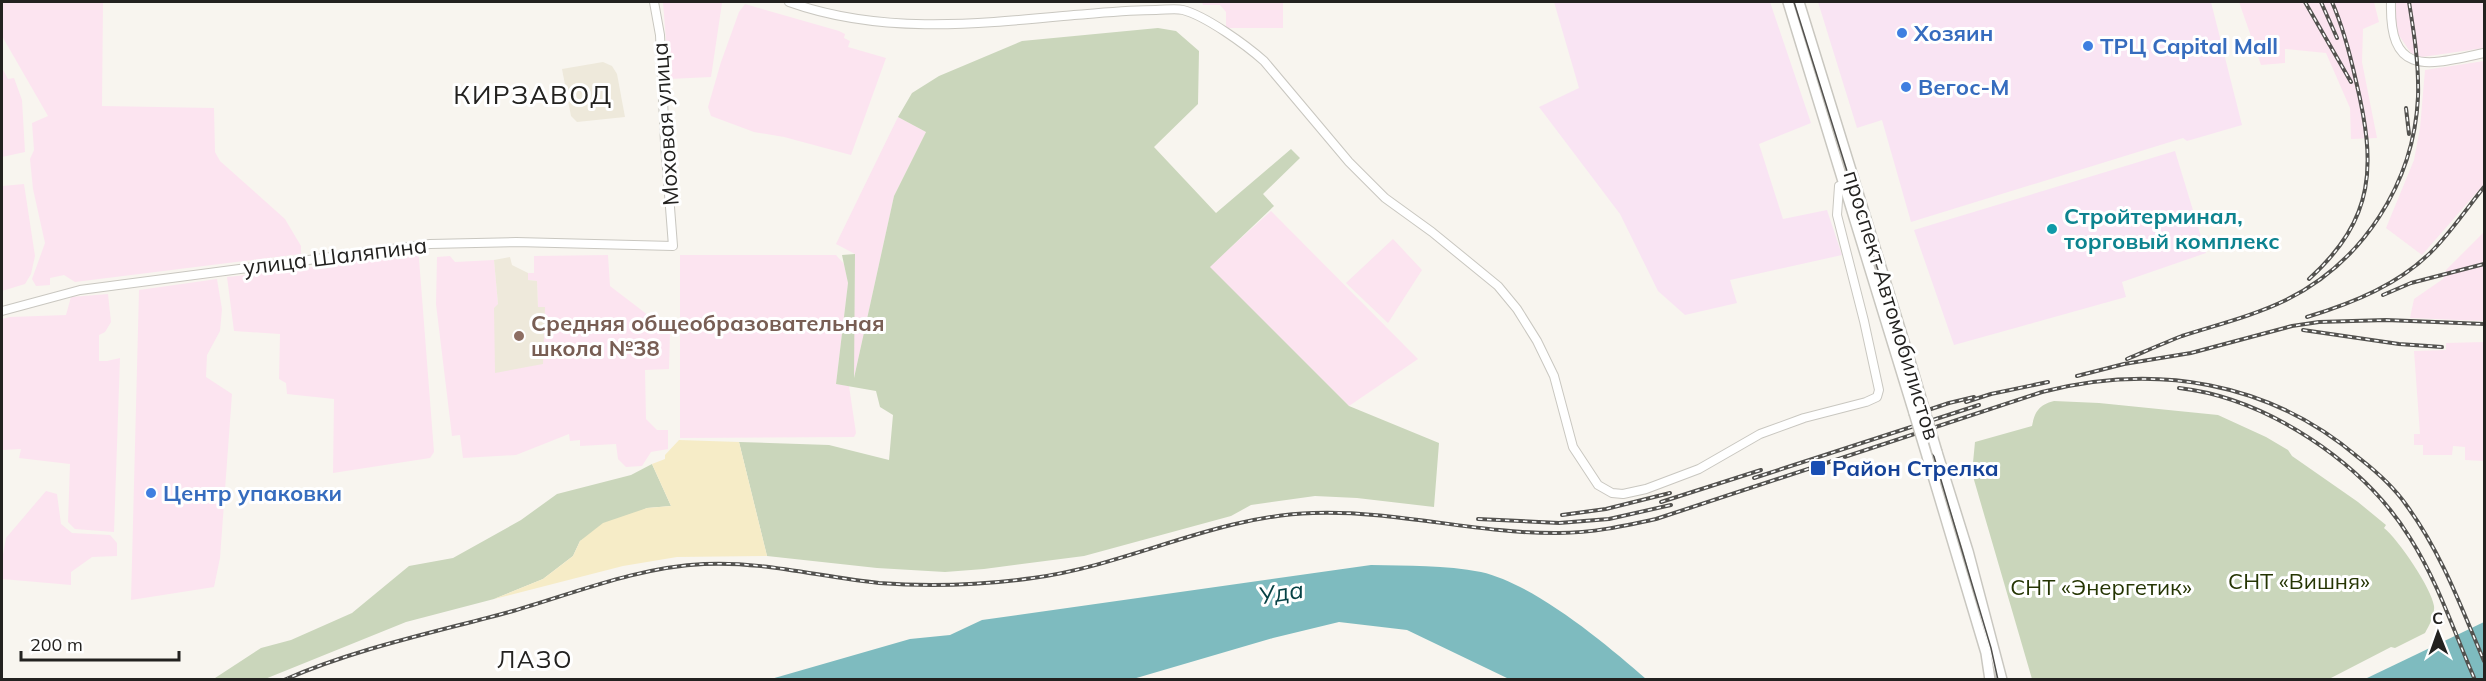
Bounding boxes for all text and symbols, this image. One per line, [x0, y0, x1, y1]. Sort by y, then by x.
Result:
place label: Хозяин [1913, 19, 1993, 47]
marker: Хозяин [1895, 26, 1909, 40]
place label: ТРЦ Capital Mall [2100, 32, 2278, 60]
marker: ТРЦ Capital Mall [2081, 39, 2095, 53]
street label: Моховая улица [645, 41, 685, 207]
place label: Вегос-М [1918, 73, 2009, 101]
district label: КИРЗАВОД [453, 78, 613, 111]
marker: Вегос-М [1899, 80, 1913, 94]
street label: проспект Автомобилистов [1838, 167, 1946, 443]
place label: Стройтерминал, торговый комплекс [2064, 202, 2280, 255]
marker: Стройтерминал, торговый комплекс [2045, 222, 2059, 236]
street label: улица Шаляпина [242, 231, 428, 281]
place label: Средняя общеобразовательная школа №38 [531, 309, 884, 362]
marker: Средняя общеобразовательная школа №38 [512, 329, 526, 343]
place label: Район Стрелка [1832, 454, 1999, 482]
marker: Район Стрелка [1809, 459, 1827, 477]
place label: Центр упаковки [163, 479, 342, 507]
marker: Центр упаковки [144, 486, 158, 500]
park label: СНТ «Вишня» [2228, 567, 2370, 595]
park label: СНТ «Энергетик» [2010, 573, 2192, 601]
water label: Уда [1256, 574, 1306, 610]
north arrow [2408, 603, 2468, 663]
text: С [2432, 608, 2443, 628]
scale bar [21, 624, 178, 662]
text: 200 m [30, 633, 83, 656]
district label: ЛАЗО [497, 644, 573, 674]

